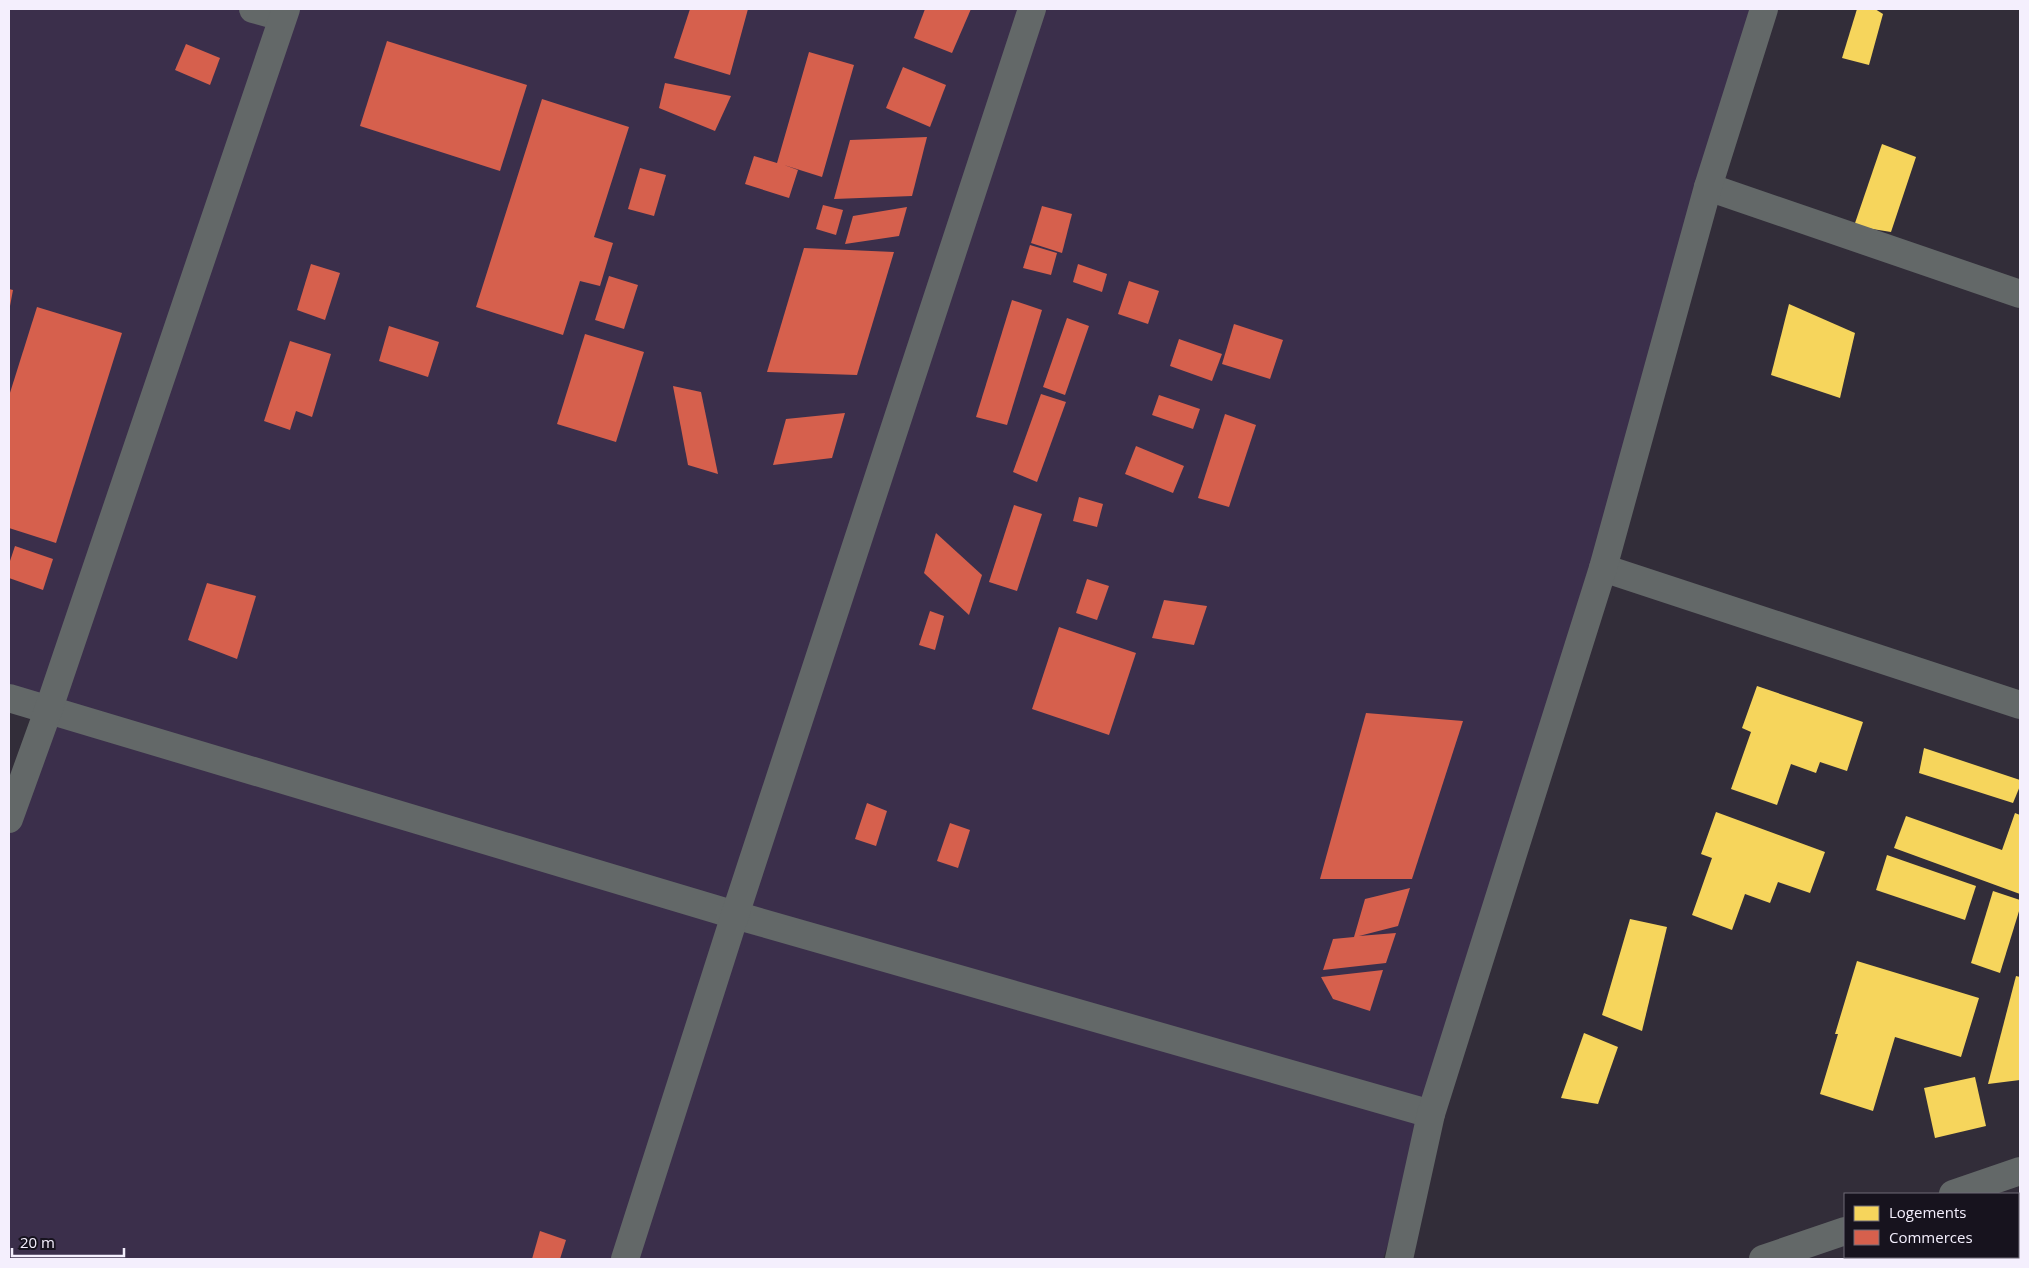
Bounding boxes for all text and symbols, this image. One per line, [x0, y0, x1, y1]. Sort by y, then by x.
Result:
legend [1844, 1193, 2019, 1258]
text: Logements [1889, 1202, 1966, 1222]
scale bar [12, 1226, 125, 1258]
text: Commerces [1889, 1227, 1973, 1247]
text: 20 m [20, 1232, 55, 1252]

